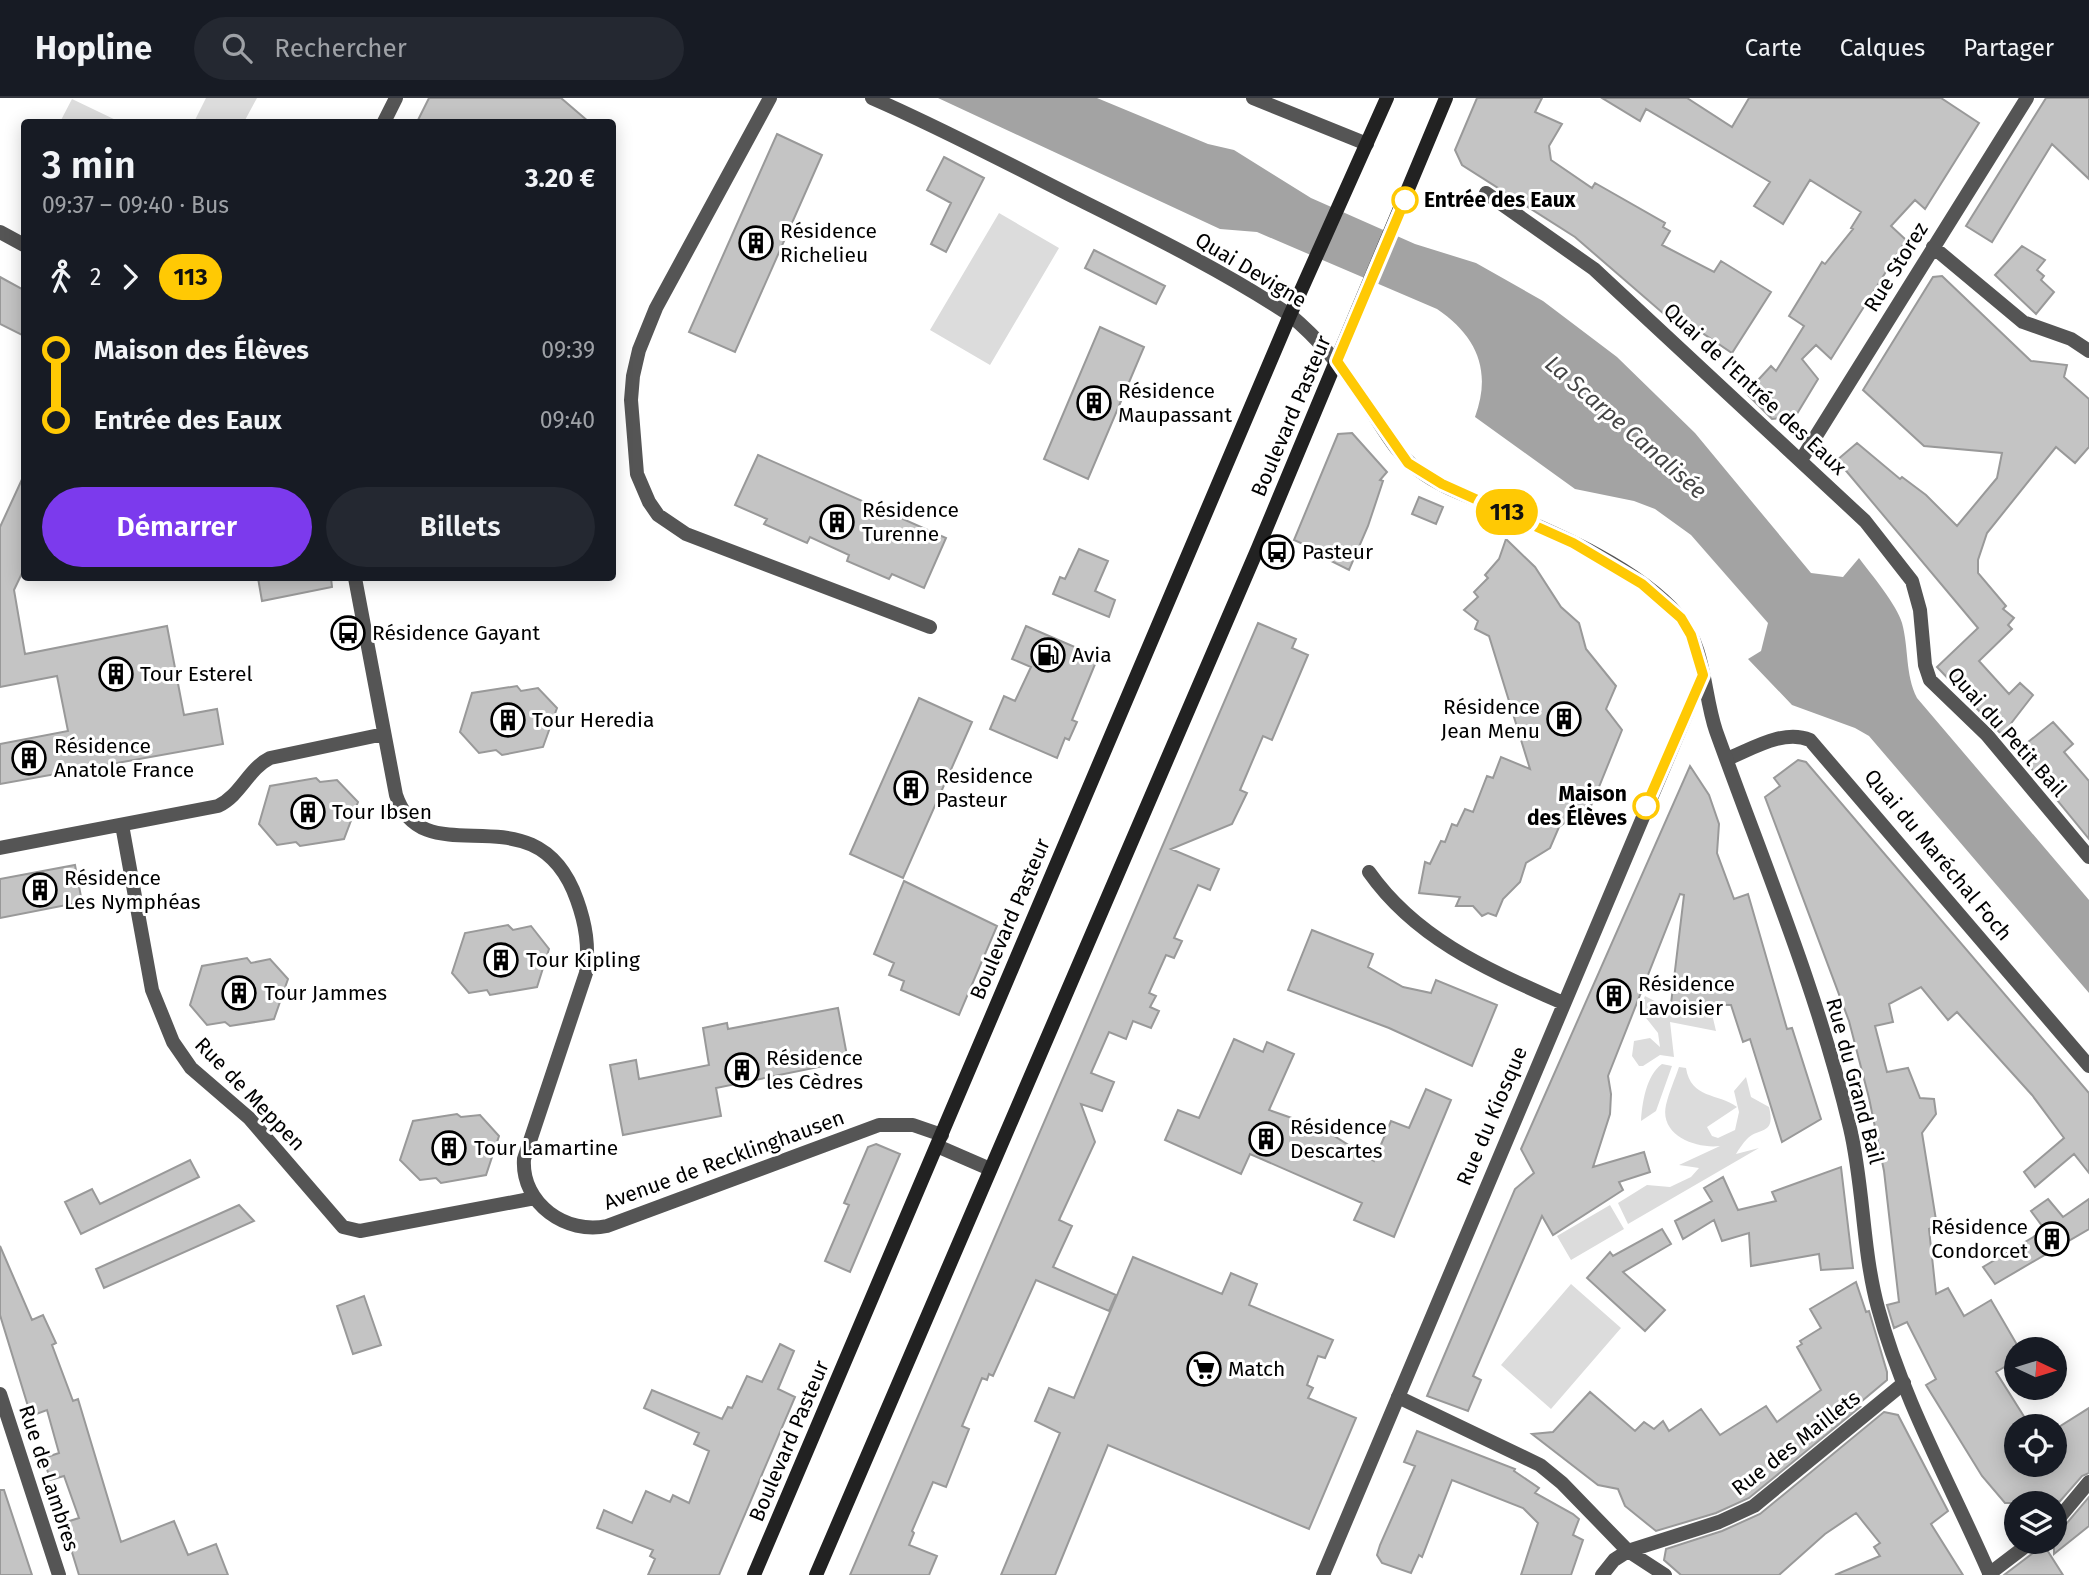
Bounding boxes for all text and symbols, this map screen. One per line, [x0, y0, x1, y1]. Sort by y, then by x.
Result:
search box [194, 17, 684, 80]
text: Hopline [35, 28, 152, 68]
icon: search [218, 29, 256, 67]
text: Rechercher [274, 33, 407, 64]
text: Carte [1745, 34, 1802, 62]
text: Calques [1840, 34, 1925, 62]
text: Partager [1963, 34, 2054, 62]
text: 3 min [42, 142, 136, 188]
text: 3.20 € [525, 163, 595, 194]
marker: Entrée des Eaux [1392, 187, 1418, 213]
place label: Entrée des Eaux [1424, 187, 1576, 213]
text: 09:37 – 09:40 · Bus [42, 191, 229, 219]
street label: Rue Storez [1858, 217, 1934, 317]
place label: Résidence Richelieu [780, 218, 877, 268]
building icon: Résidence Richelieu [737, 224, 775, 262]
street label: Quai Devigne [1191, 227, 1311, 313]
icon: walk [42, 258, 80, 296]
icon: forward [111, 258, 149, 296]
text: 2 [90, 263, 101, 291]
text: 113 [173, 263, 208, 291]
street label: Quai de l'Entrée des Eaux [1658, 297, 1852, 481]
street label: Boulevard Pasteur [1245, 331, 1337, 501]
text: Maison des Élèves [94, 335, 309, 366]
text: 09:39 [541, 336, 595, 364]
water label: La Scarpe Canalisée [1540, 349, 1713, 505]
place label: Résidence Maupassant [1118, 378, 1232, 428]
building icon: Résidence Maupassant [1075, 384, 1113, 422]
text: Entrée des Eaux [94, 405, 281, 436]
text: 09:40 [540, 406, 595, 434]
button: Démarrer [42, 487, 312, 567]
button: Billets [326, 487, 595, 567]
line badge: 113 [1467, 489, 1547, 535]
place label: Résidence Turenne [862, 497, 959, 547]
text: 113 [1490, 498, 1524, 526]
building icon: Résidence Turenne [818, 503, 856, 541]
bus stop icon: Pasteur [1258, 533, 1296, 571]
place label: Pasteur [1302, 539, 1373, 565]
bus stop icon: Résidence Gayant [329, 614, 367, 652]
place label: Résidence Gayant [372, 620, 541, 646]
fuel station icon: Avia [1029, 636, 1067, 674]
place label: Avia [1072, 642, 1112, 668]
building icon: Tour Esterel [97, 655, 135, 693]
place label: Tour Esterel [140, 661, 253, 687]
street label: Quai du Petit Bail [1942, 662, 2072, 802]
place label: Résidence Jean Menu [1441, 694, 1540, 744]
building icon: Résidence Jean Menu [1545, 700, 1583, 738]
building icon: Tour Heredia [489, 701, 527, 739]
place label: Tour Heredia [532, 707, 654, 733]
place label: Résidence Anatole France [54, 733, 194, 783]
building icon: Résidence Anatole France [10, 739, 48, 777]
place label: Residence Pasteur [936, 763, 1033, 813]
street label: Quai du Maréchal Foch [1859, 764, 2017, 946]
building icon: Residence Pasteur [892, 769, 930, 807]
place label: Maison des Élèves [1527, 781, 1627, 831]
building icon: Tour Ibsen [289, 793, 327, 831]
marker: Maison des Élèves [1633, 793, 1659, 819]
place label: Tour Ibsen [332, 799, 432, 825]
street label: Boulevard Pasteur [964, 834, 1056, 1004]
place label: Résidence Les Nymphéas [64, 865, 201, 915]
building icon: Résidence Les Nymphéas [21, 871, 59, 909]
building icon: Tour Kipling [482, 941, 520, 979]
place label: Tour Kipling [526, 947, 640, 973]
place label: Résidence Lavoisier [1638, 971, 1735, 1021]
building icon: Tour Jammes [220, 974, 258, 1012]
building icon: Résidence Lavoisier [1595, 977, 1633, 1015]
place label: Tour Jammes [264, 980, 387, 1006]
street label: Rue du Grand Bail [1820, 995, 1890, 1167]
street label: Rue de Meppen [189, 1032, 311, 1156]
street label: Rue du Kiosque [1451, 1042, 1533, 1190]
place label: Résidence les Cèdres [766, 1045, 863, 1095]
building icon: Résidence les Cèdres [723, 1051, 761, 1089]
street label: Avenue de Recklinghausen [600, 1104, 848, 1216]
place label: Résidence Descartes [1290, 1114, 1387, 1164]
building icon: Résidence Descartes [1247, 1120, 1285, 1158]
building icon: Tour Lamartine [430, 1129, 468, 1167]
place label: Tour Lamartine [474, 1135, 618, 1161]
place label: Résidence Condorcet [1931, 1214, 2028, 1264]
building icon: Résidence Condorcet [2033, 1220, 2071, 1258]
north arrow [2004, 1337, 2067, 1400]
map controls [2004, 1337, 2067, 1554]
supermarket icon: Match [1185, 1350, 1223, 1388]
street label: Boulevard Pasteur [743, 1356, 835, 1526]
place label: Match [1228, 1356, 1285, 1382]
street label: Rue des Maillets [1727, 1385, 1866, 1501]
street label: Rue de Lambres [13, 1402, 85, 1555]
button: locate [2004, 1414, 2067, 1477]
button: layers [2004, 1491, 2067, 1554]

